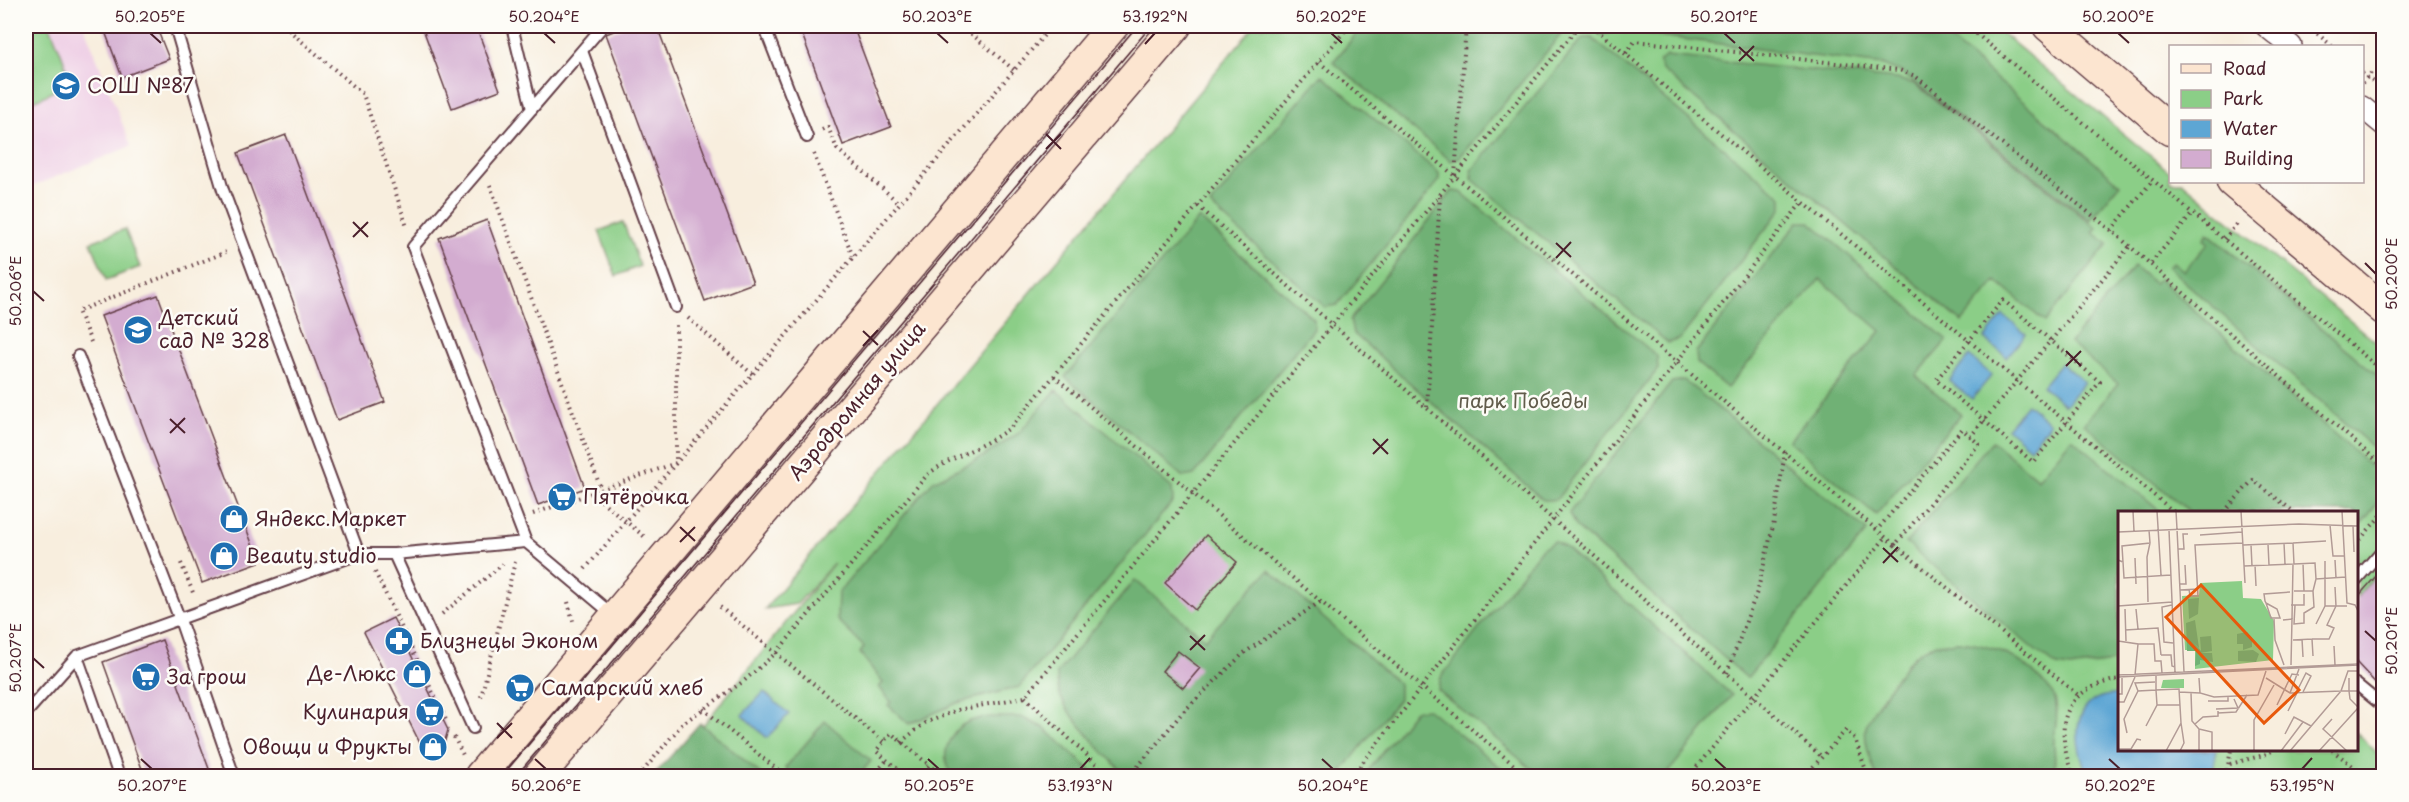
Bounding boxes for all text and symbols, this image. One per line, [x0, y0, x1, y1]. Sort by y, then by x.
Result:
text: 50.205°E [115, 4, 185, 27]
text: 50.204°E [508, 4, 580, 27]
text: 50.203°E [902, 4, 972, 27]
text: 53.192°N [1122, 4, 1188, 27]
text: 50.202°E [1295, 4, 1367, 27]
text: 50.201°E [1690, 4, 1758, 27]
text: 50.200°E [2082, 4, 2154, 27]
legend [2169, 45, 2364, 183]
text: Road [2223, 54, 2267, 81]
school or university icon: СОШ №87 [50, 70, 82, 102]
place label: СОШ №87 [87, 70, 194, 100]
text: Park [2223, 84, 2263, 111]
text: Water [2223, 114, 2278, 141]
text: Building [2223, 144, 2293, 171]
text: 50.200°E [2379, 238, 2402, 310]
text: 50.206°E [3, 255, 26, 327]
place label: Детский сад № 328 [158, 302, 270, 355]
school or university icon: Детский сад № 328 [122, 314, 154, 346]
street label: Аэродромная улица [781, 314, 932, 487]
park label: парк Победы [1458, 385, 1588, 415]
supermarket icon: Пятёрочка [546, 481, 578, 513]
place label: Пятёрочка [583, 481, 689, 511]
shop icon: Яндекс.Маркет [218, 503, 250, 535]
place label: Яндекс.Маркет [255, 503, 406, 533]
inset map [2118, 511, 2358, 751]
shop icon: Beauty studio [208, 540, 240, 572]
place label: Beauty studio [245, 540, 377, 570]
text: 50.201°E [2379, 607, 2402, 675]
text: 50.207°E [3, 623, 26, 693]
pharmacy icon: Близнецы Эконом [383, 625, 415, 657]
place label: Близнецы Эконом [420, 625, 599, 655]
place label: Де-Люкс [307, 658, 396, 688]
shop icon: Де-Люкс [401, 658, 433, 690]
supermarket icon: За грош [130, 661, 162, 693]
place label: За грош [166, 661, 247, 691]
supermarket icon: Самарский хлеб [504, 672, 536, 704]
place label: Самарский хлеб [541, 672, 703, 702]
place label: Кулинария [303, 696, 409, 726]
supermarket icon: Кулинария [414, 696, 446, 728]
place label: Овощи и Фрукты [242, 731, 412, 761]
shop icon: Овощи и Фрукты [417, 731, 449, 763]
text: 50.207°E [117, 773, 187, 796]
text: 50.206°E [510, 773, 582, 796]
text: 50.205°E [904, 773, 974, 796]
text: 53.193°N [1047, 773, 1113, 796]
text: 50.204°E [1297, 773, 1369, 796]
text: 50.203°E [1691, 773, 1761, 796]
text: 50.202°E [2084, 773, 2156, 796]
text: 53.195°N [2269, 773, 2335, 796]

